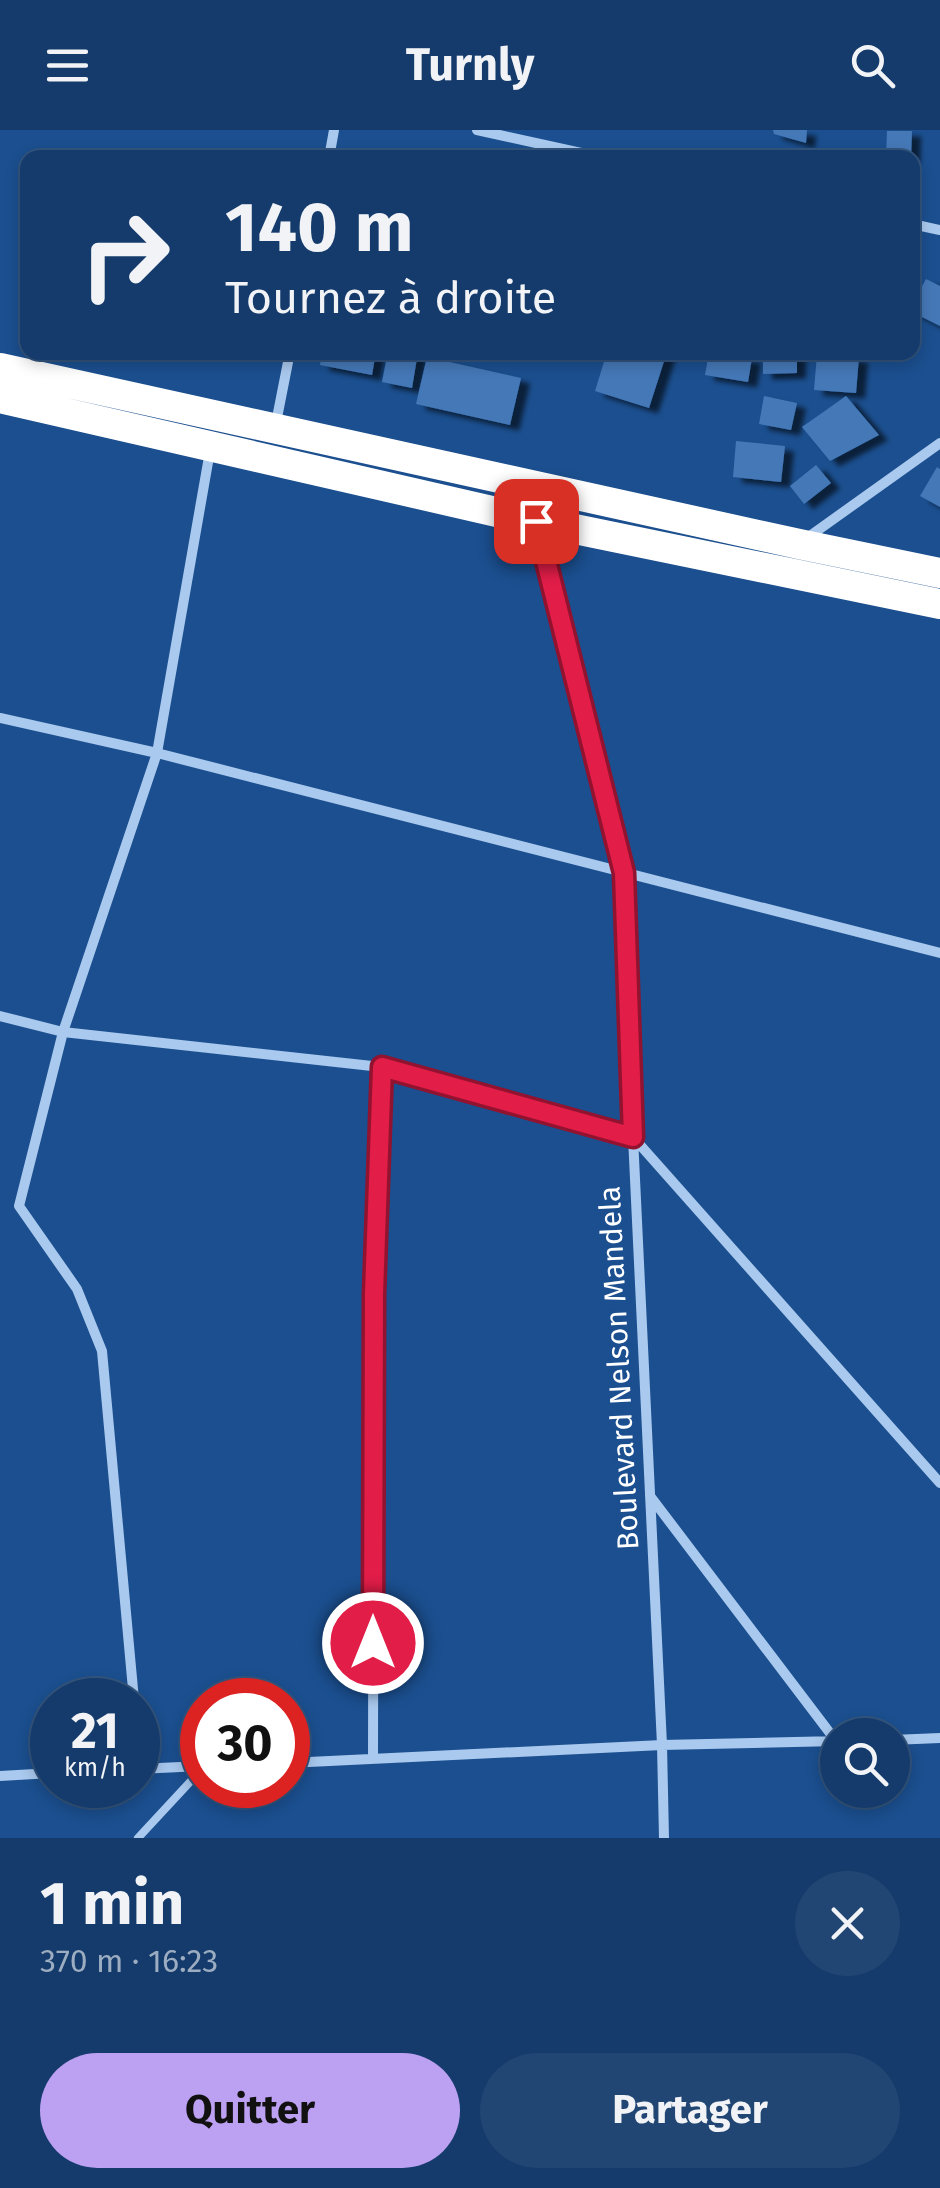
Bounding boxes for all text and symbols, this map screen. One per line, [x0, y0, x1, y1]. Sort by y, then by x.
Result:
icon: menu [40, 38, 95, 93]
text: Turnly [406, 38, 534, 92]
icon: search [845, 38, 900, 93]
text: 140 m [225, 186, 414, 270]
icon: right [60, 190, 190, 320]
text: Tournez à droite [225, 271, 556, 325]
pin [494, 479, 579, 564]
icon: arrive [509, 494, 564, 549]
street label: Boulevard Nelson Mandela [591, 1185, 647, 1551]
position arrow [321, 1591, 425, 1695]
speed limit sign: 30 [180, 1678, 310, 1808]
text: 21 [71, 1701, 119, 1761]
map controls [820, 1718, 910, 1808]
button: search [820, 1718, 910, 1808]
text: km/h [64, 1753, 126, 1783]
text: 1 min [40, 1868, 184, 1940]
button: close [795, 1871, 900, 1976]
text: 370 m · 16:23 [40, 1942, 218, 1980]
button: Quitter [40, 2053, 460, 2168]
button: Partager [480, 2053, 900, 2168]

